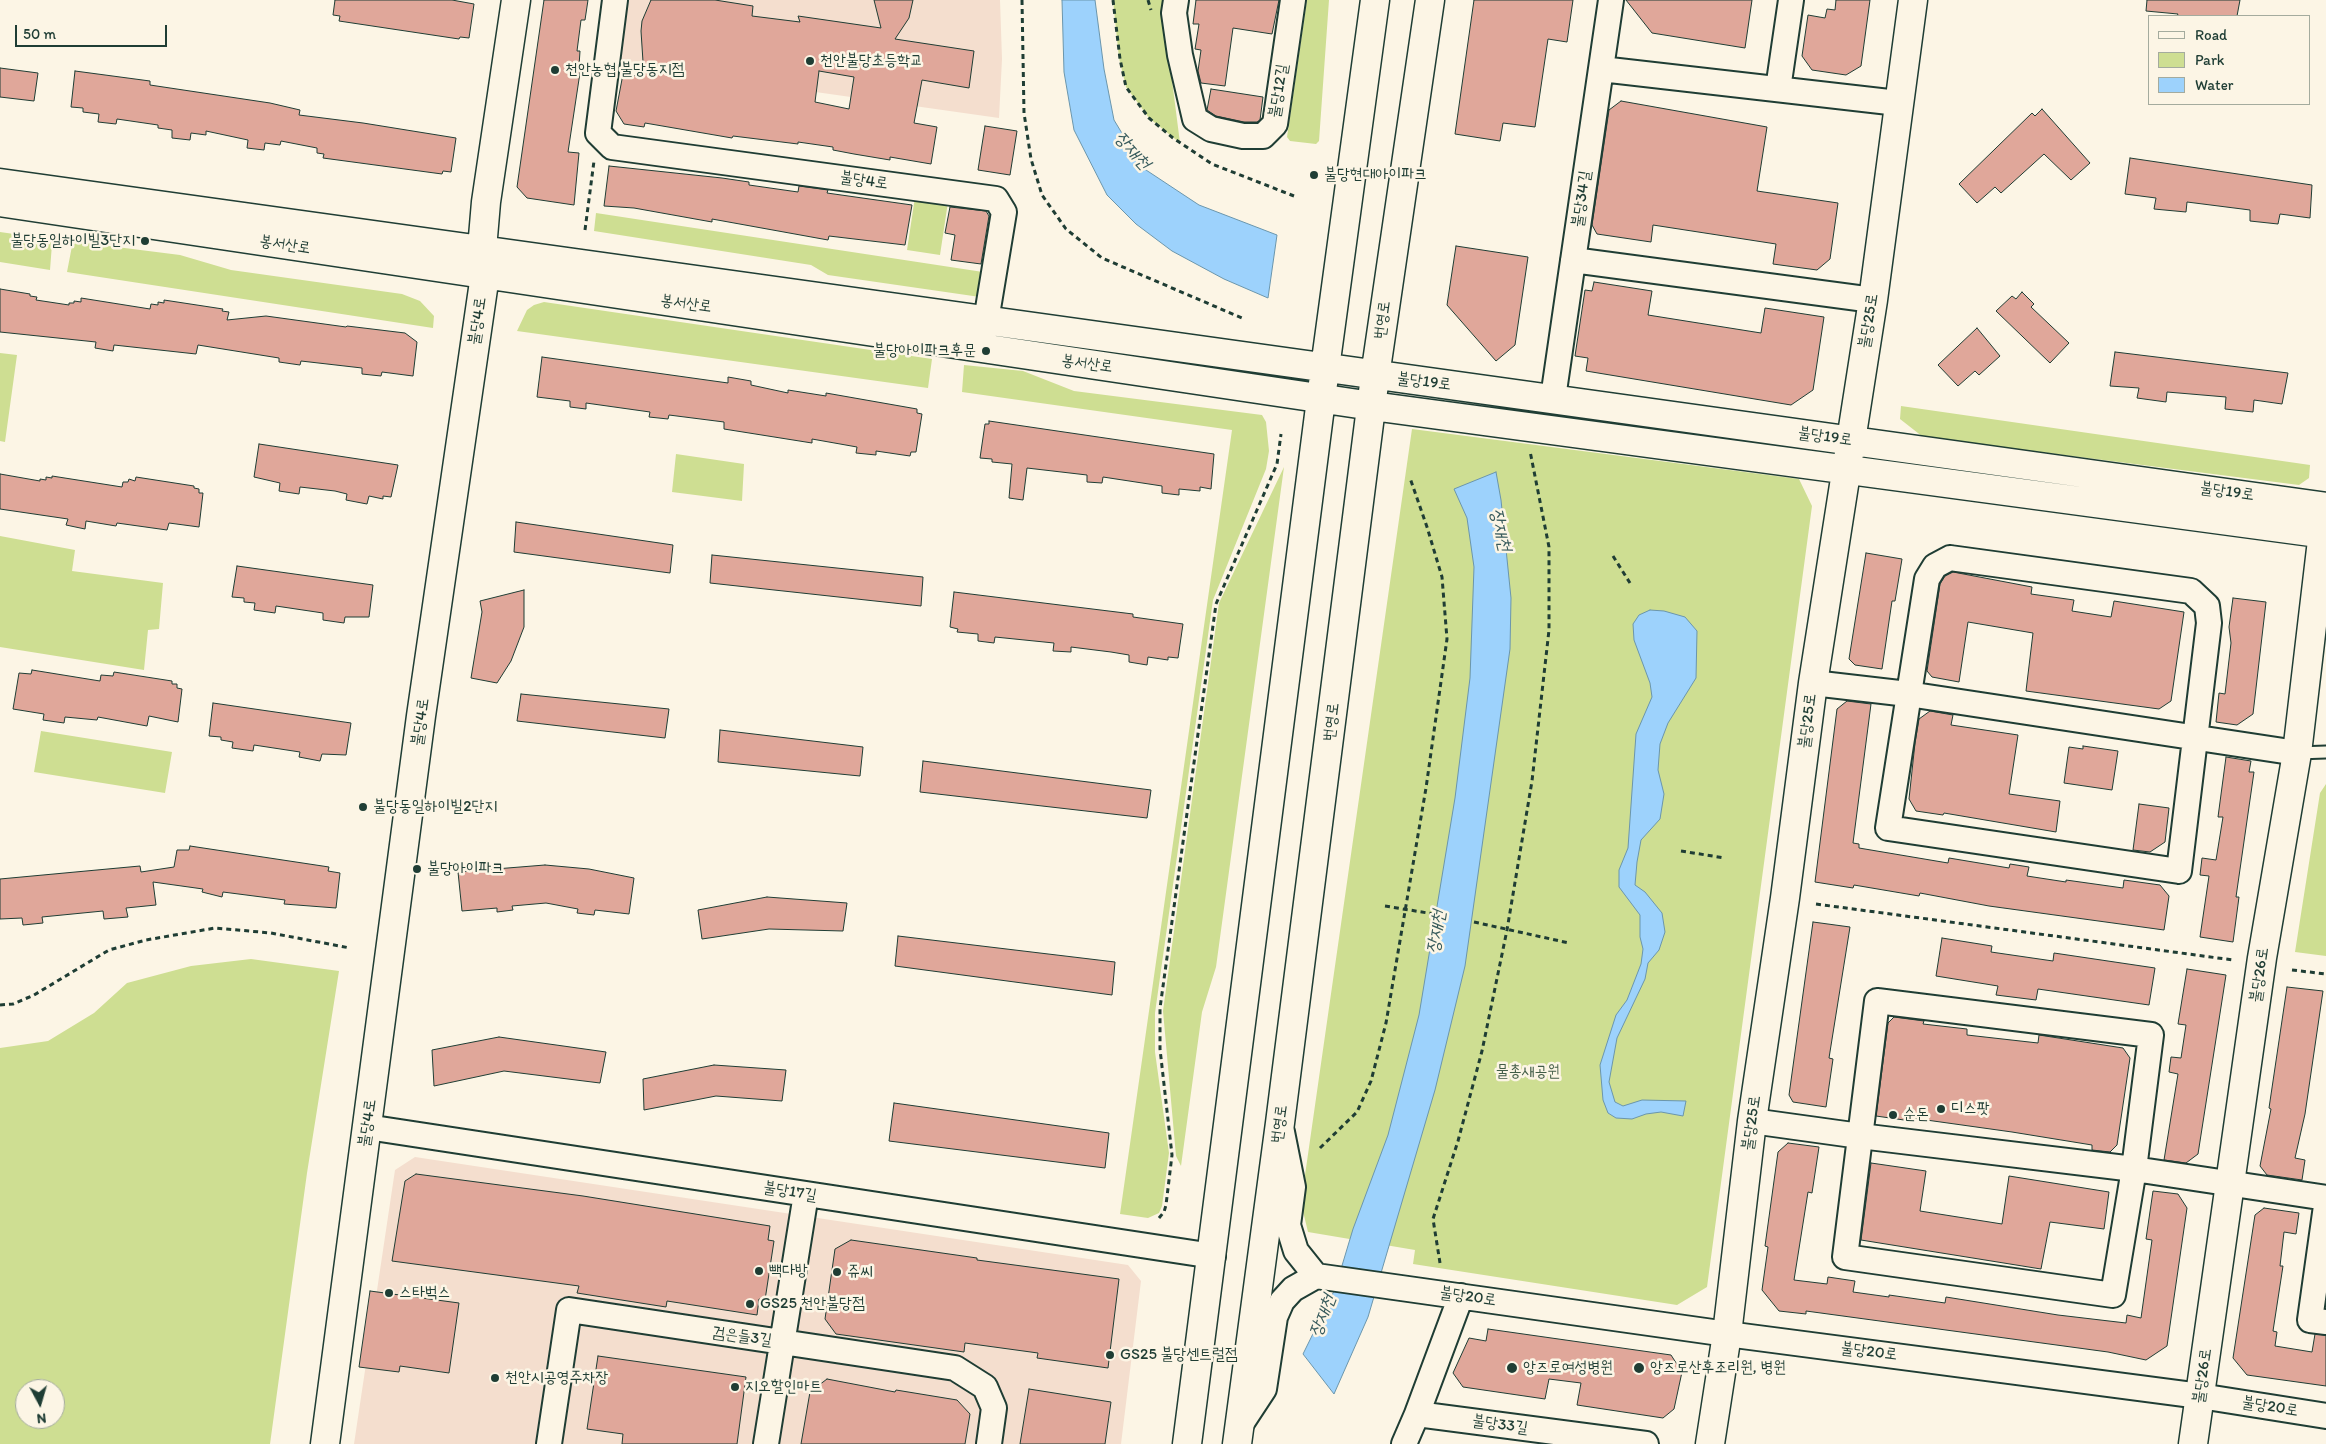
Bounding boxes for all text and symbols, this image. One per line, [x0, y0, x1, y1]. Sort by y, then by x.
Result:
scale bar [18, 15, 170, 47]
legend [2148, 15, 2311, 105]
text: 50 m [23, 25, 56, 43]
text: Road [2195, 26, 2227, 44]
place label: 천안불당초등학교 [820, 51, 923, 71]
text: Park [2195, 51, 2225, 69]
marker: 천안불당초등학교 [804, 55, 816, 67]
place label: 천안농협 불당동지점 [565, 60, 684, 80]
street label: 불당12길 [1265, 63, 1293, 119]
marker: 천안농협 불당동지점 [549, 64, 561, 76]
text: Water [2195, 76, 2233, 94]
water label: 장재천 [1109, 128, 1155, 174]
place label: 불당현대아이파크 [1324, 165, 1427, 185]
street label: 불당4로 [839, 168, 889, 194]
marker: 불당현대아이파크 [1308, 169, 1320, 181]
street label: 불당34길 [1569, 169, 1595, 229]
place label: 불당동일하이빌3단지 [10, 231, 135, 251]
street label: 봉서산로 [258, 231, 312, 259]
marker: 불당동일하이빌3단지 [139, 235, 151, 247]
street label: 봉서산로 [659, 291, 713, 317]
street label: 불당25로 [1855, 292, 1883, 350]
street label: 불당4로 [465, 296, 491, 346]
street label: 번영로 [1371, 300, 1395, 340]
place label: 불당아이파크후문 [873, 341, 976, 361]
marker: 불당아이파크후문 [980, 345, 992, 357]
street label: 봉서산로 [1060, 351, 1114, 377]
street label: 불당19로 [1396, 369, 1452, 395]
street label: 불당19로 [1797, 424, 1853, 450]
street label: 불당19로 [2199, 479, 2255, 505]
water label: 장재천 [1485, 506, 1515, 554]
street label: 불당25로 [1795, 692, 1821, 750]
street label: 불당4로 [408, 697, 434, 747]
street label: 번영로 [1320, 702, 1344, 742]
place label: 불당동일하이빌2단지 [373, 797, 497, 817]
marker: 불당동일하이빌2단지 [357, 801, 369, 813]
place label: 불당아이파크 [427, 859, 504, 879]
marker: 불당아이파크 [411, 863, 423, 875]
water label: 장재천 [1423, 909, 1451, 955]
street label: 불당26로 [2247, 946, 2273, 1004]
park label: 물총새공원 [1496, 1062, 1560, 1082]
street label: 불당25로 [1739, 1094, 1765, 1152]
street label: 불당4로 [355, 1098, 381, 1148]
place label: 디스팟 [1951, 1099, 1990, 1119]
marker: 디스팟 [1935, 1103, 1947, 1115]
street label: 번영로 [1268, 1104, 1292, 1144]
place label: 순돈 [1903, 1105, 1929, 1125]
marker: 순돈 [1887, 1109, 1899, 1121]
street label: 불당17길 [762, 1178, 818, 1206]
place label: 빽다방 [769, 1261, 808, 1281]
place label: 쥬씨 [847, 1262, 873, 1282]
marker: 빽다방 [753, 1265, 765, 1277]
marker: 쥬씨 [831, 1266, 843, 1278]
place label: 스타벅스 [399, 1283, 450, 1303]
street label: 불당20로 [1438, 1284, 1498, 1310]
marker: 스타벅스 [383, 1287, 395, 1299]
water label: 장재천 [1305, 1292, 1341, 1340]
place label: GS25 천안불당점 [760, 1294, 865, 1314]
marker: GS25 천안불당점 [744, 1298, 756, 1310]
street label: 검은들3길 [711, 1323, 773, 1351]
street label: 불당20로 [1840, 1339, 1898, 1365]
place label: GS25 불당센트럴점 [1120, 1345, 1238, 1365]
street label: 불당26로 [2190, 1347, 2216, 1405]
marker: GS25 불당센트럴점 [1104, 1349, 1116, 1361]
place label: 앙즈로여성병원 [1523, 1358, 1613, 1378]
place label: 앙즈로산후조리원, 병원 [1650, 1358, 1786, 1378]
marker: 앙즈로여성병원 [1505, 1361, 1519, 1375]
marker: 앙즈로산후조리원, 병원 [1632, 1361, 1646, 1375]
place label: 천안시공영주차장 [505, 1368, 608, 1388]
marker: 천안시공영주차장 [489, 1372, 501, 1384]
place label: 지오할인마트 [745, 1377, 822, 1397]
north arrow [15, 1379, 65, 1429]
marker: 지오할인마트 [729, 1381, 741, 1393]
street label: 불당20로 [2240, 1393, 2300, 1421]
text: N [36, 1409, 47, 1427]
street label: 불당33길 [1471, 1412, 1529, 1438]

